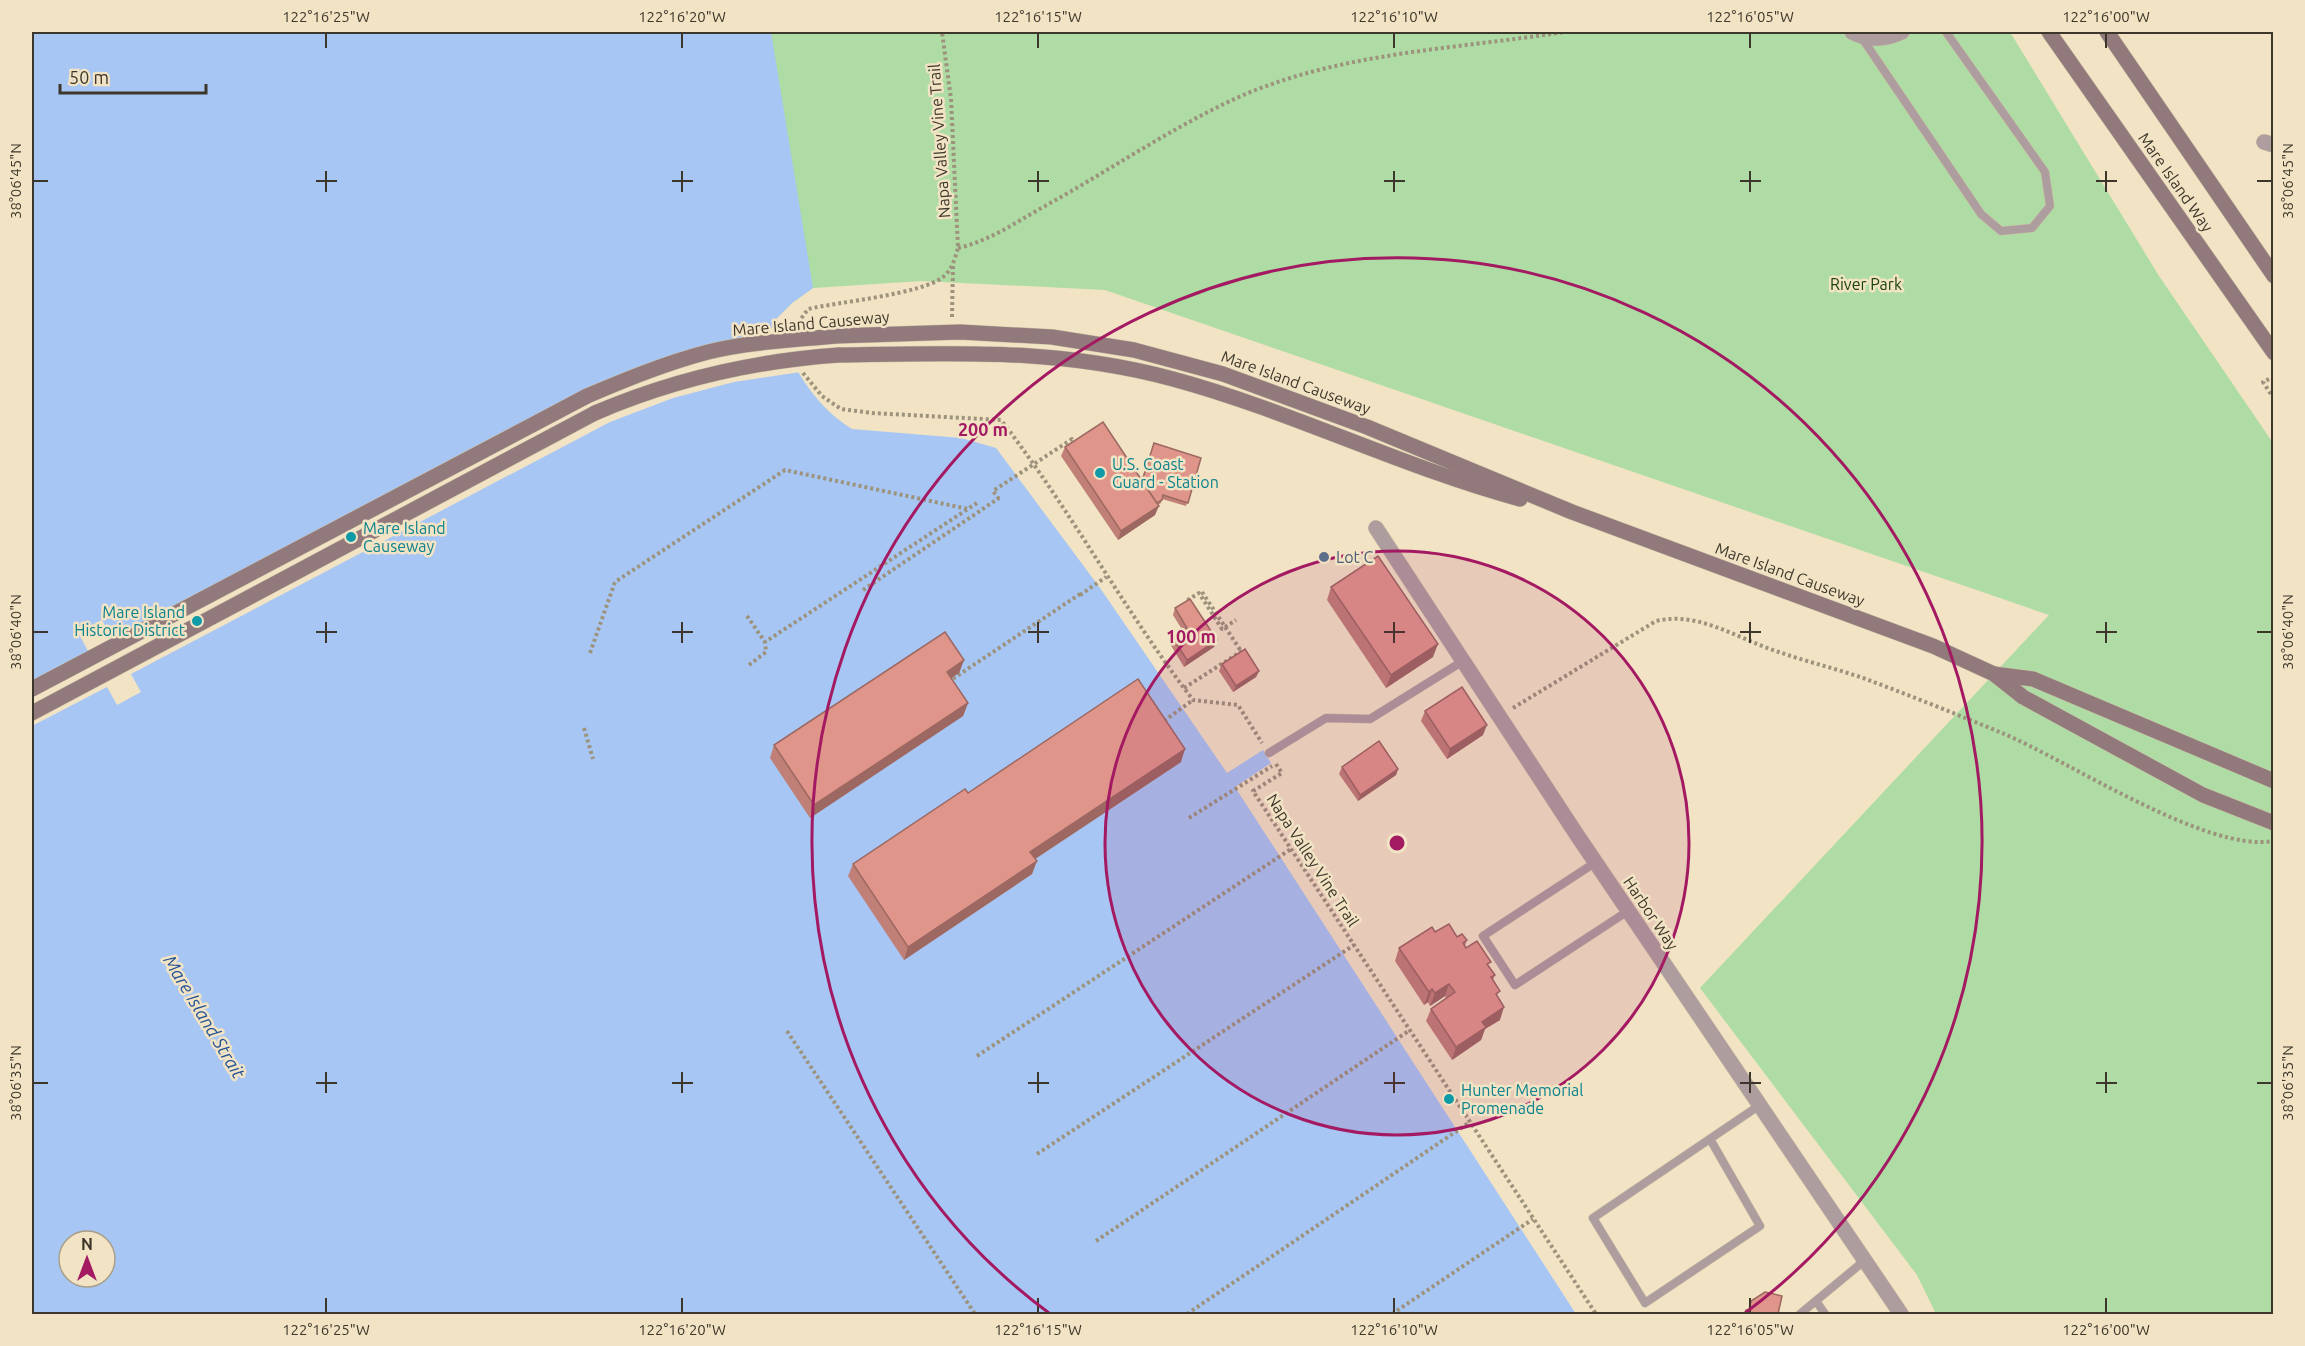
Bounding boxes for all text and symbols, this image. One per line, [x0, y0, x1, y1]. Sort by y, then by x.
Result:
text: 122°16'25"W [282, 8, 370, 25]
text: 122°16'20"W [638, 8, 726, 25]
text: 122°16'15"W [994, 8, 1082, 25]
text: 122°16'10"W [1350, 8, 1438, 25]
text: 122°16'05"W [1706, 8, 1794, 25]
text: 122°16'00"W [2062, 8, 2150, 25]
scale bar [60, 57, 206, 95]
street label: Napa Valley Vine Trail [925, 63, 953, 219]
text: 50 m [69, 67, 109, 87]
street label: Mare Island Way [2135, 129, 2217, 235]
text: 38°06'45"N [7, 143, 24, 219]
text: 38°06'45"N [2279, 143, 2296, 219]
park label: River Park [1830, 275, 1902, 293]
street label: Mare Island Causeway [732, 307, 891, 339]
street label: Mare Island Causeway [1219, 347, 1373, 418]
text: 200 m [958, 419, 1008, 439]
place label: U.S. Coast Guard - Station [1112, 455, 1219, 491]
marker: U.S. Coast Guard - Station [1093, 466, 1107, 480]
place label: Mare Island Causeway [363, 519, 446, 555]
marker: Mare Island Causeway [344, 530, 358, 544]
street label: Mare Island Causeway [1713, 539, 1867, 610]
place label: Lot C [1336, 548, 1373, 566]
marker: Lot C [1317, 550, 1331, 564]
text: 38°06'40"N [7, 594, 24, 670]
text: 38°06'40"N [2279, 594, 2296, 670]
place label: Mare Island Historic District [74, 603, 186, 639]
marker: Mare Island Historic District [190, 614, 204, 628]
text: 100 m [1166, 626, 1216, 646]
street label: Napa Valley Vine Trail [1263, 790, 1363, 930]
centre of rings [1387, 833, 1407, 853]
street label: Harbor Way [1620, 873, 1682, 953]
water label: Mare Island Strait [160, 951, 250, 1083]
text: 38°06'35"N [7, 1045, 24, 1121]
text: 38°06'35"N [2279, 1045, 2296, 1121]
place label: Hunter Memorial Promenade [1461, 1081, 1584, 1117]
marker: Hunter Memorial Promenade [1442, 1092, 1456, 1106]
north arrow [57, 1229, 117, 1289]
text: N [81, 1235, 93, 1253]
text: 122°16'25"W [282, 1321, 370, 1338]
text: 122°16'20"W [638, 1321, 726, 1338]
text: 122°16'15"W [994, 1321, 1082, 1338]
text: 122°16'10"W [1350, 1321, 1438, 1338]
text: 122°16'05"W [1706, 1321, 1794, 1338]
text: 122°16'00"W [2062, 1321, 2150, 1338]

